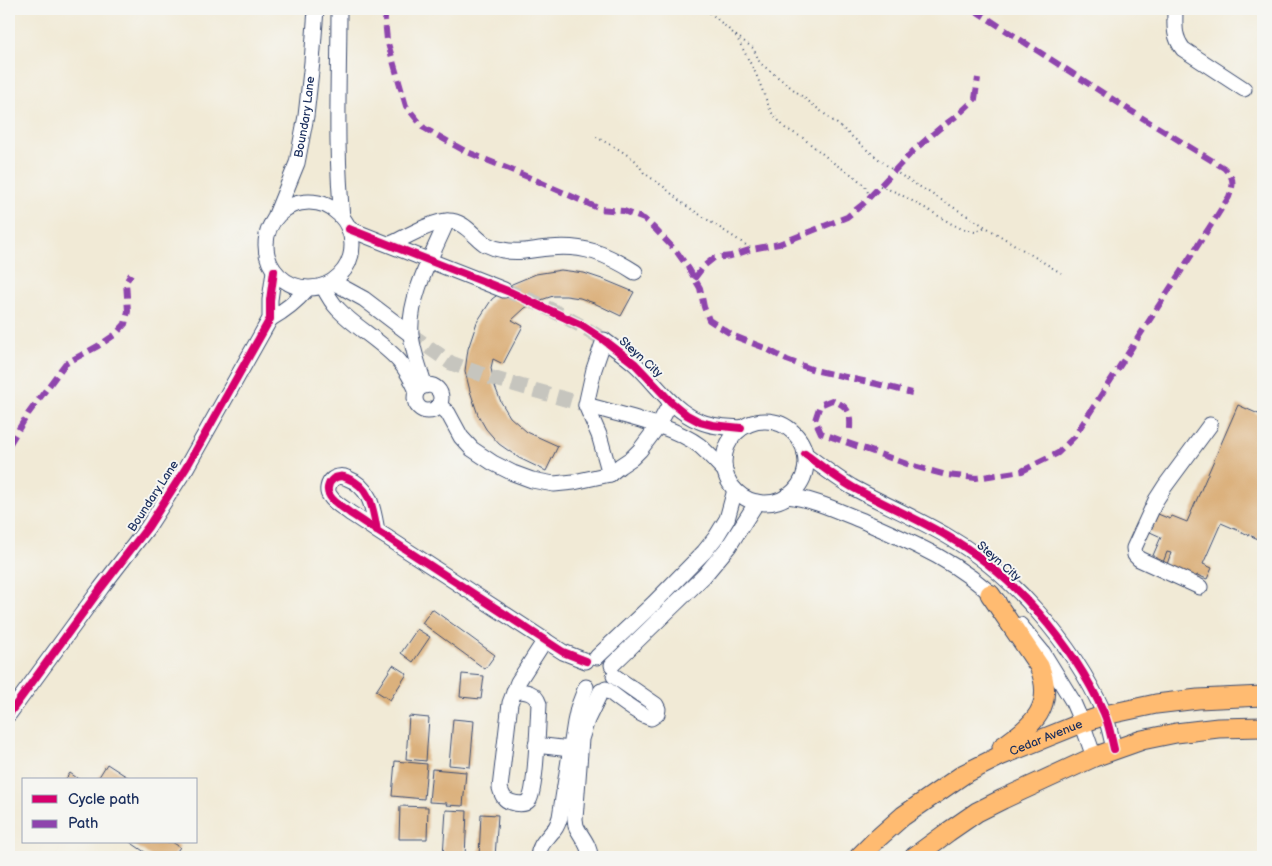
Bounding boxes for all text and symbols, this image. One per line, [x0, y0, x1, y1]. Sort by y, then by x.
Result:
street label: Boundary Lane [291, 76, 318, 159]
street label: Steyn City [616, 334, 666, 381]
street label: Boundary Lane [125, 458, 182, 535]
street label: Steyn City [974, 538, 1024, 585]
street label: Cedar Avenue [1007, 717, 1085, 759]
legend [22, 778, 198, 844]
text: Cycle path [68, 790, 139, 809]
text: Path [68, 814, 98, 833]

